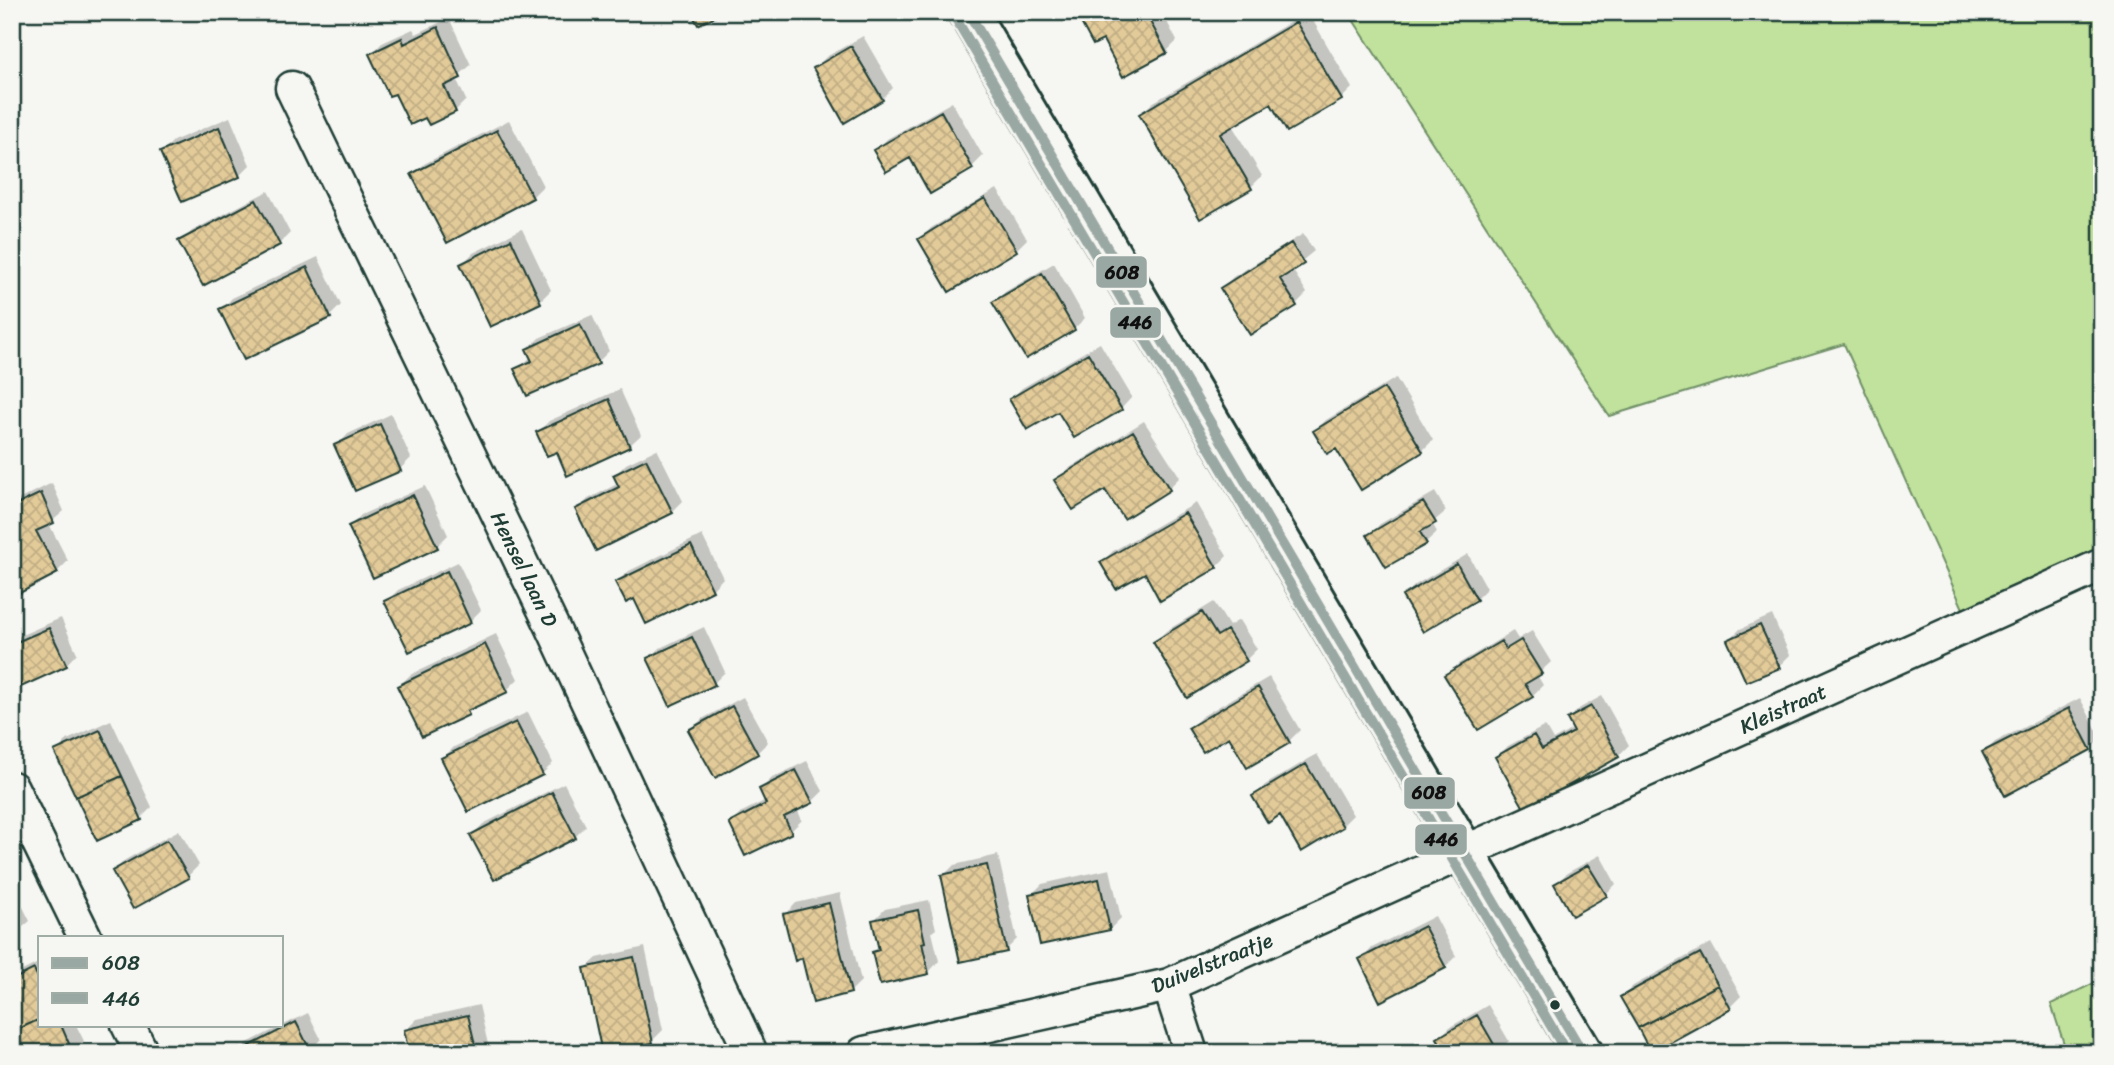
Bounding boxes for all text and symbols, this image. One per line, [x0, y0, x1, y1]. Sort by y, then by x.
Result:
line badge: 608 [1095, 255, 1148, 289]
text: 608 [1104, 256, 1140, 289]
line badge: 446 [1109, 306, 1162, 339]
text: 446 [1117, 306, 1152, 339]
street label: Hensel laan D [479, 504, 569, 634]
street label: Kleistraat [1733, 673, 1833, 745]
line badge: 608 [1403, 776, 1456, 810]
text: 608 [1411, 776, 1447, 809]
line badge: 446 [1414, 823, 1468, 856]
text: 446 [1423, 823, 1458, 856]
street label: Duivelstraatje [1145, 921, 1279, 1005]
legend [38, 936, 284, 1026]
text: 608 [102, 944, 140, 982]
text: 446 [102, 980, 140, 1018]
unlabelled marker [1548, 998, 1562, 1012]

